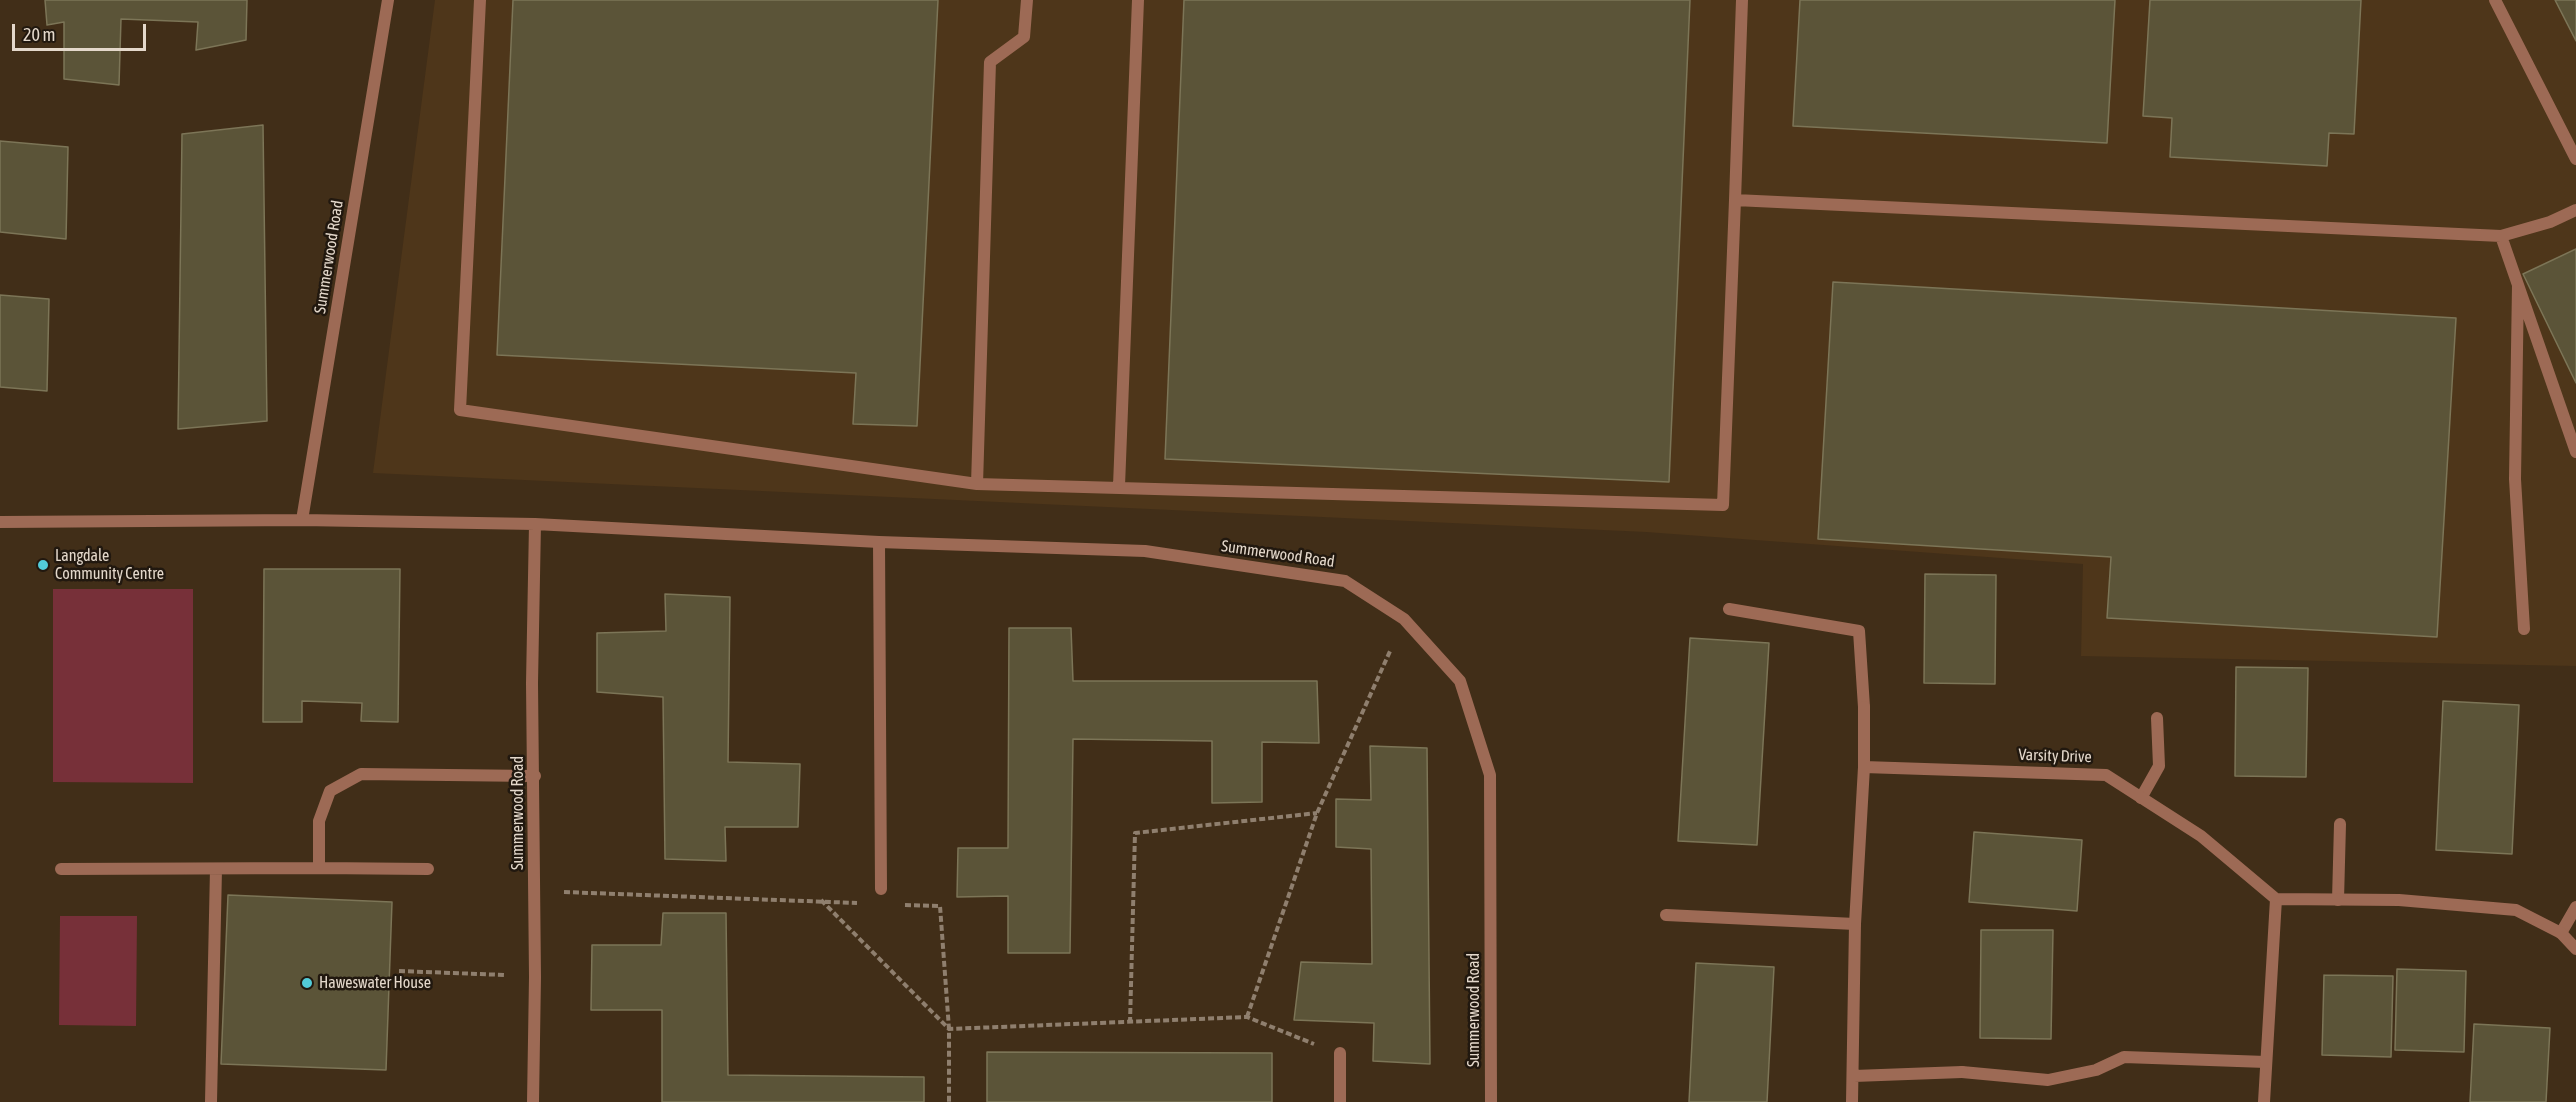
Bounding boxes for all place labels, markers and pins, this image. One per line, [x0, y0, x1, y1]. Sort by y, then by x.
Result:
place label: Langdale Community Centre [55, 546, 164, 584]
marker: Langdale Community Centre [36, 558, 50, 572]
place label: Haweswater House [319, 973, 431, 993]
marker: Haweswater House [300, 976, 314, 990]

